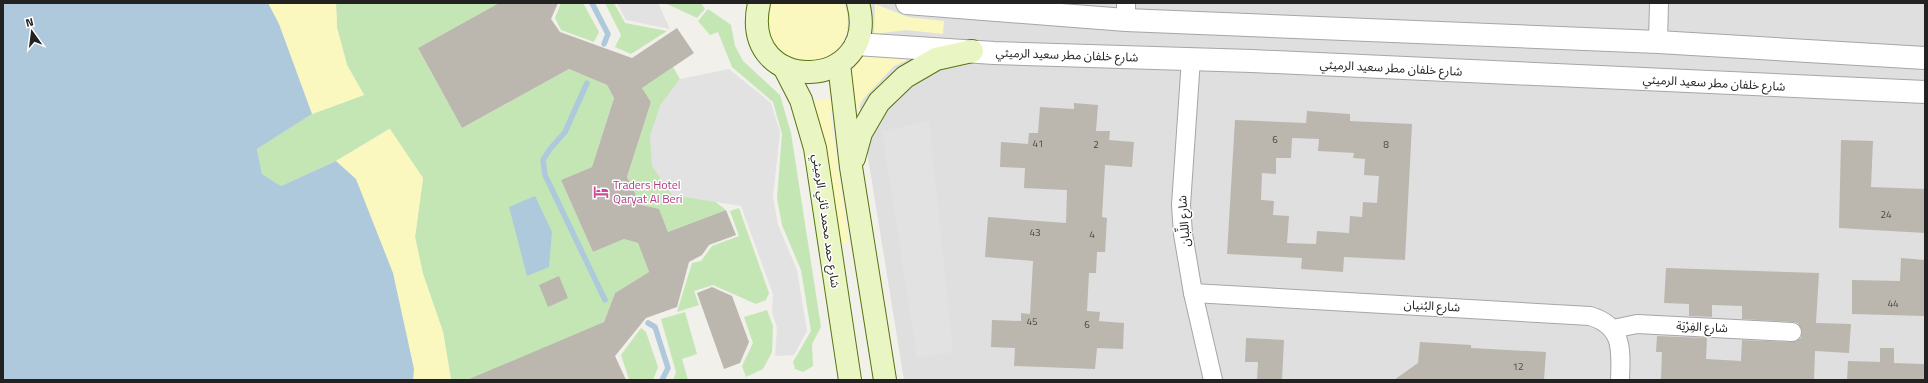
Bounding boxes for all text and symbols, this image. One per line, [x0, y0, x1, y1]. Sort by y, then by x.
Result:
north arrow [12, 12, 52, 52]
text: N [24, 14, 35, 31]
street label: شارع خلفان مطر سعيد الرميثي [995, 43, 1139, 67]
street label: شارع خلفان مطر سعيد الرميثي [1319, 54, 1463, 82]
street label: شارع خلفان مطر سعيد الرميثي [1642, 69, 1786, 97]
house number: 6 [1272, 132, 1278, 147]
house number: 41 [1032, 136, 1044, 151]
house number: 2 [1093, 137, 1099, 152]
house number: 8 [1383, 137, 1389, 152]
street label: شارع حمد محمد ثاني الرميثي [807, 153, 845, 289]
place label: Traders Hotel Qaryat Al Beri [613, 175, 682, 208]
hotel icon: Traders Hotel Qaryat Al Beri [592, 183, 610, 201]
street label: شارع اللِّبان [1172, 195, 1195, 247]
house number: 24 [1880, 207, 1892, 222]
house number: 43 [1029, 225, 1041, 240]
house number: 4 [1089, 227, 1095, 242]
street label: شارع البُنيان [1403, 295, 1461, 316]
house number: 44 [1887, 296, 1899, 311]
house number: 45 [1026, 314, 1038, 329]
street label: شارع الفِرْيَة [1676, 316, 1728, 337]
house number: 6 [1084, 317, 1090, 332]
house number: 12 [1512, 359, 1524, 374]

